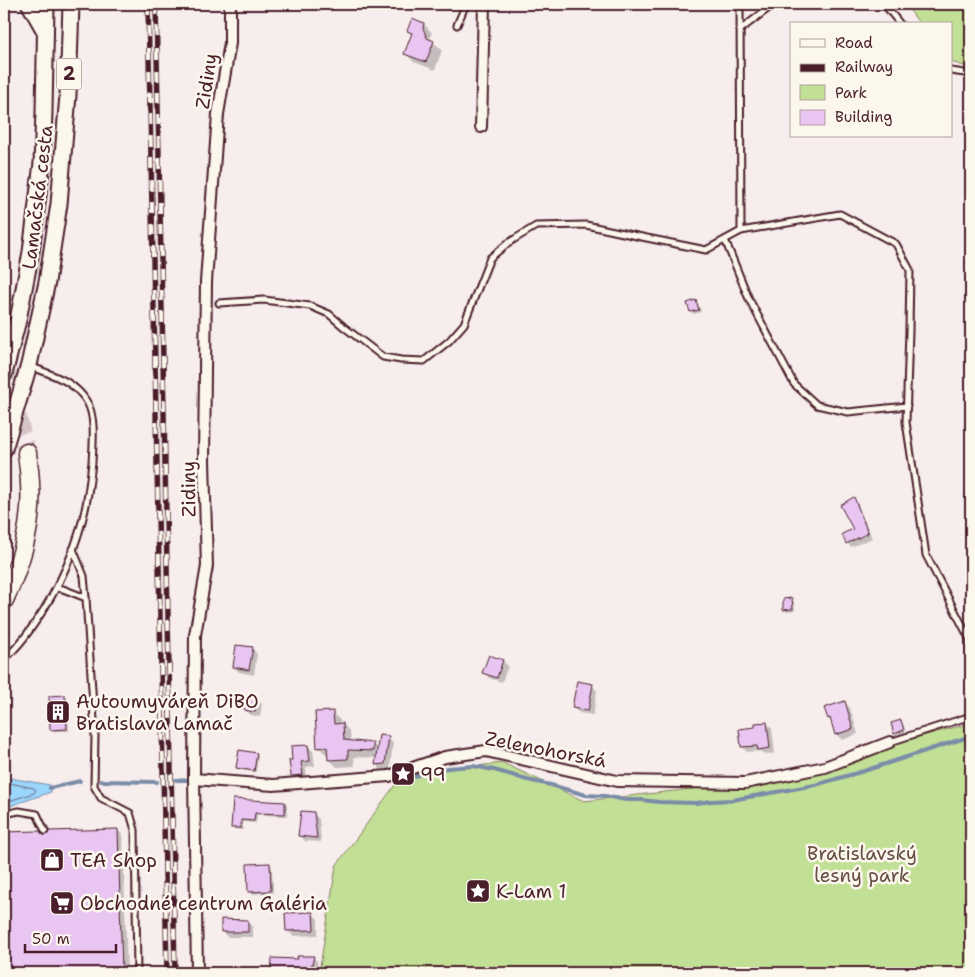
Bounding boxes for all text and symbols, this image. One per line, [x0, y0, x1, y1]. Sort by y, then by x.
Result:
legend [790, 22, 952, 138]
text: Road [835, 33, 873, 53]
street label: Zidiny [190, 51, 223, 111]
text: Railway [835, 57, 893, 77]
road number: 2 [56, 59, 82, 90]
text: Park [835, 83, 867, 103]
text: Building [835, 107, 892, 127]
street label: Lamačská cesta [16, 123, 59, 271]
street label: Zidiny [176, 461, 201, 517]
place label: Autoumyváreň DiBO Bratislava Lamač [76, 689, 259, 736]
building icon: Autoumyváreň DiBO Bratislava Lamač [45, 699, 71, 725]
street label: Zelenohorská [483, 725, 609, 774]
place icon: 99 [390, 761, 416, 787]
place label: 99 [420, 762, 446, 787]
park label: Bratislavský lesný park [807, 841, 917, 888]
shop icon: TEA Shop [39, 847, 65, 873]
place label: TEA Shop [70, 848, 157, 873]
place icon: K-Lam 1 [465, 878, 491, 904]
place label: K-Lam 1 [496, 879, 566, 904]
supermarket icon: Obchodné centrum Galéria [49, 890, 75, 916]
place label: Obchodné centrum Galéria [80, 891, 327, 916]
scale bar [25, 922, 116, 954]
text: 50 m [32, 929, 70, 949]

